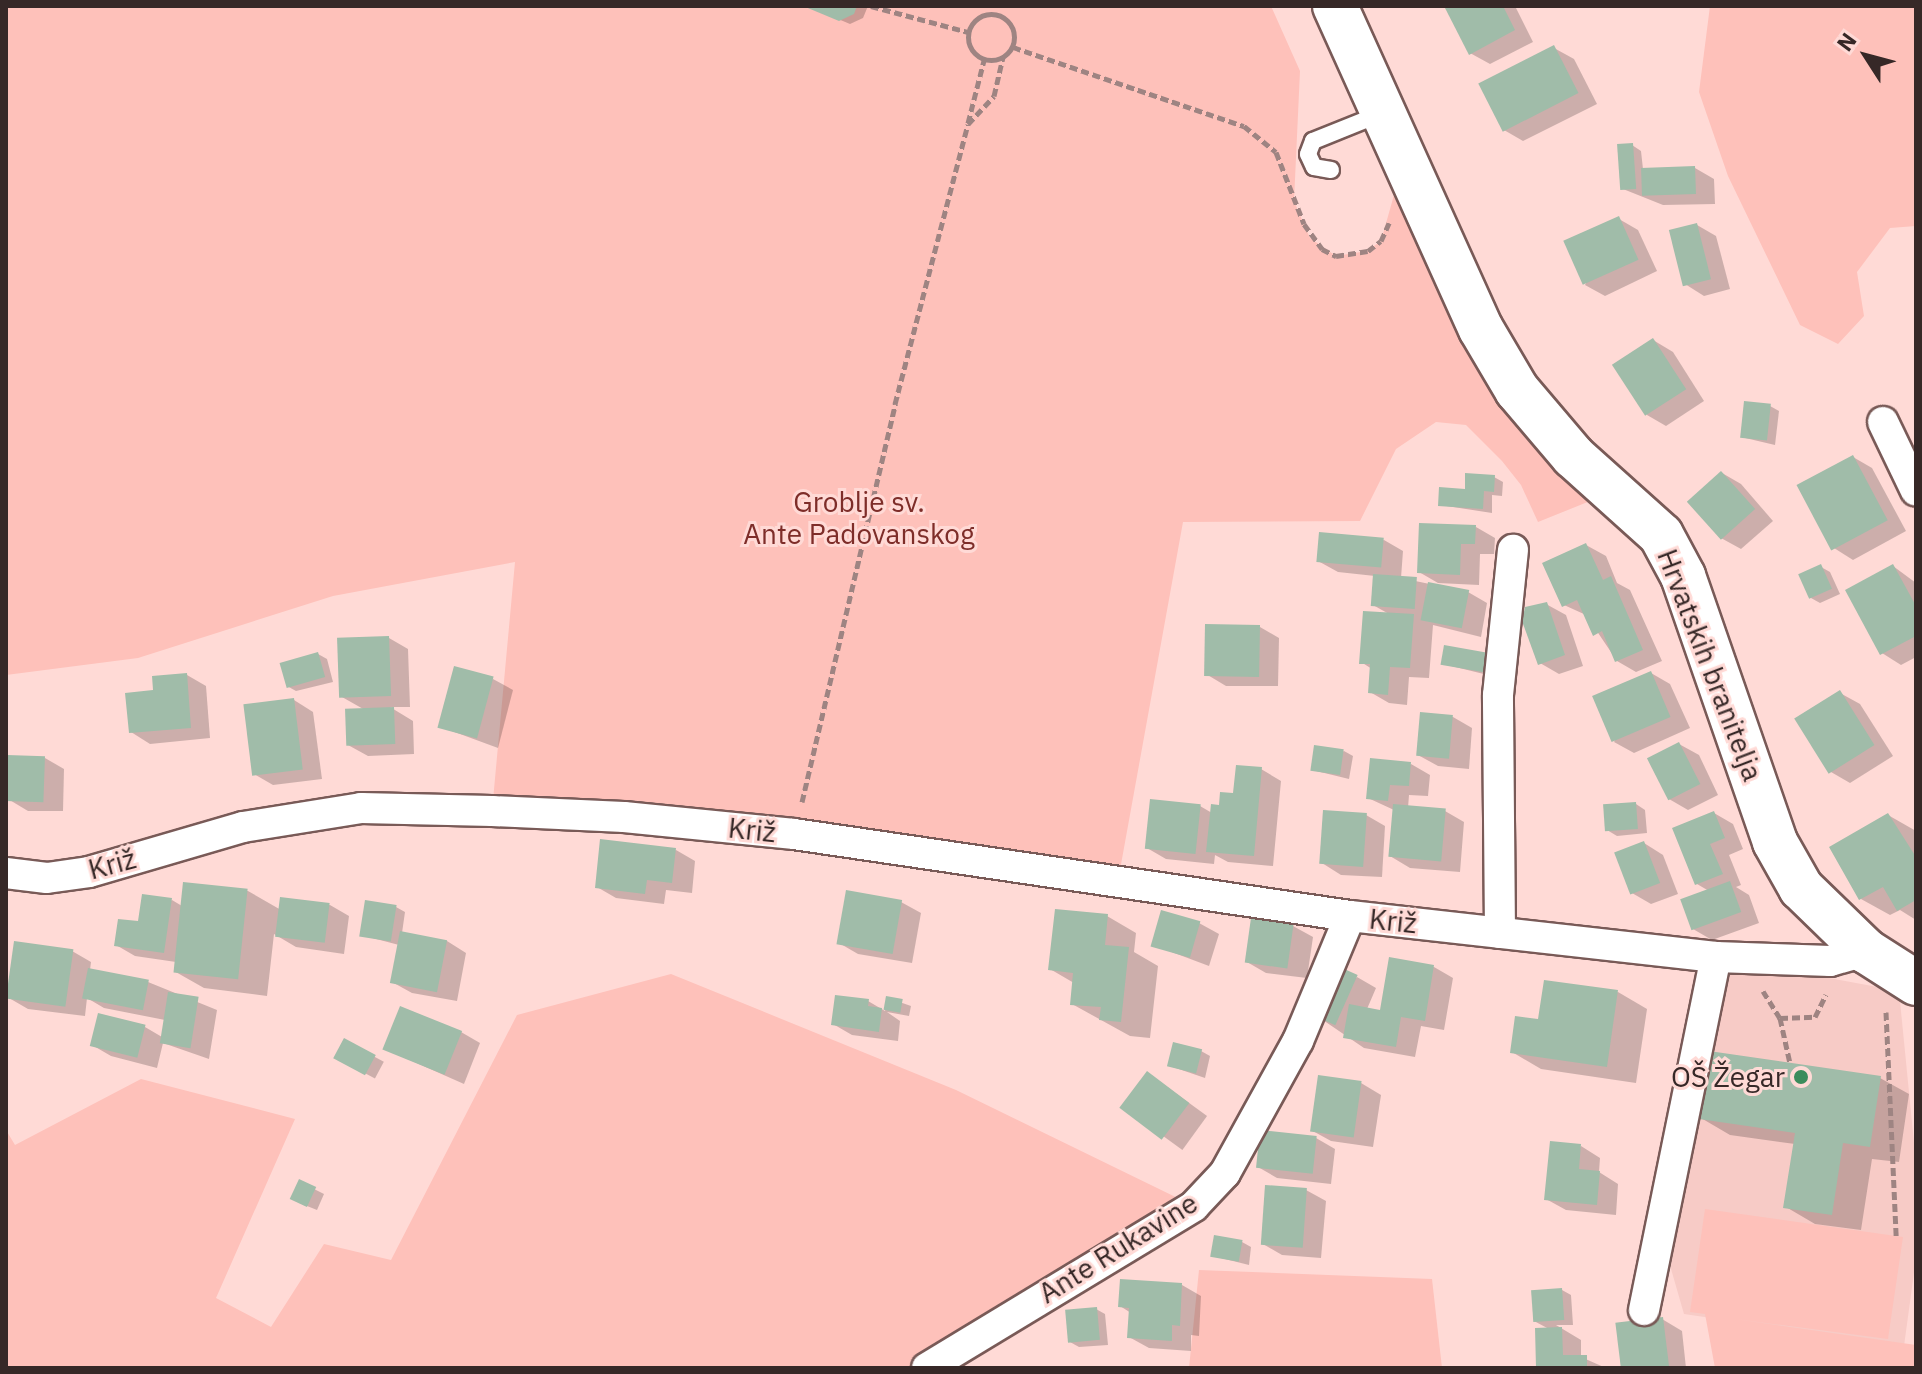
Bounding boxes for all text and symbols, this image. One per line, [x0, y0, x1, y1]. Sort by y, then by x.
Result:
north arrow [1826, 16, 1906, 96]
text: N [1830, 27, 1863, 57]
park label: Groblje sv. Ante Padovanskog [743, 485, 975, 551]
street label: Hrvatskih branitelja [1650, 544, 1770, 786]
street label: Križ [727, 811, 777, 849]
street label: Križ [85, 842, 139, 886]
street label: Križ [1368, 902, 1418, 940]
place label: OŠ Žegar [1671, 1060, 1785, 1094]
marker: OŠ Žegar [1792, 1068, 1810, 1086]
street label: Ante Rukavine [1032, 1186, 1204, 1310]

